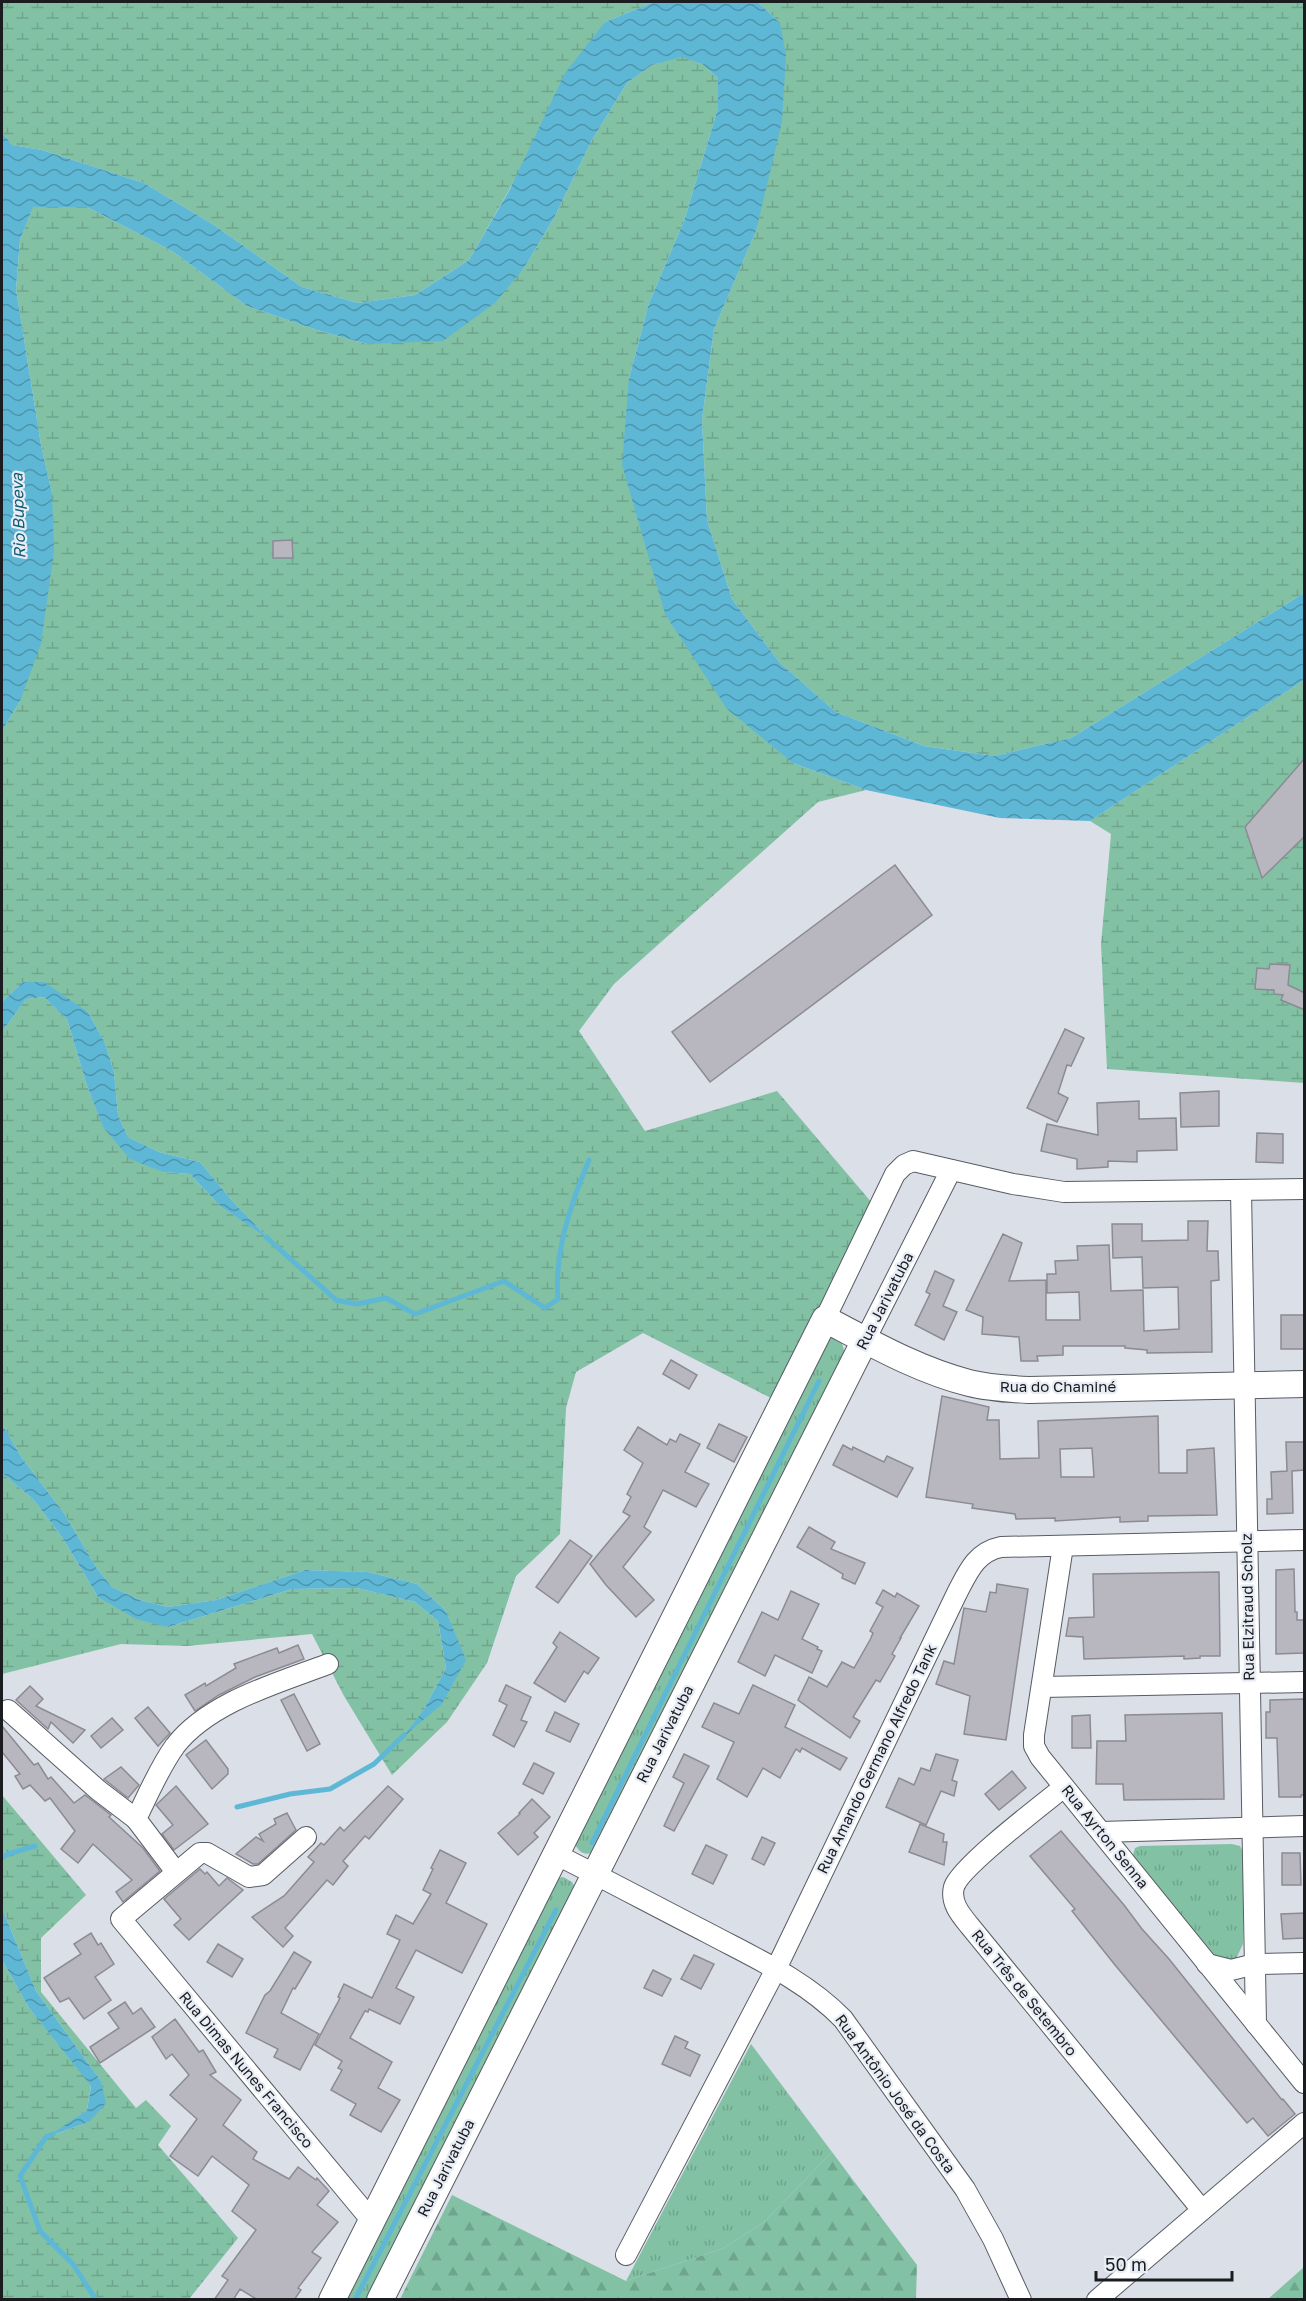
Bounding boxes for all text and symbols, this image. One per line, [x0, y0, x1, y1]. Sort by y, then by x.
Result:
water label: Rio Bupeva [6, 472, 29, 559]
street label: Rua Jarivatuba [852, 1249, 916, 1352]
street label: Rua do Chaminé [1000, 1377, 1116, 1395]
street label: Rua Elzitraud Scholz [1237, 1533, 1257, 1681]
street label: Rua Amando Germano Alfredo Tank [812, 1640, 940, 1876]
street label: Rua Jarivatuba [632, 1682, 696, 1785]
street label: Rua Ayrton Senna [1058, 1781, 1153, 1892]
street label: Rua Três de Setembro [968, 1926, 1081, 2059]
street label: Rua Dimas Nunes Francisco [176, 1987, 318, 2151]
street label: Rua Antônio José da Costa [832, 2010, 960, 2176]
street label: Rua Jarivatuba [413, 2116, 477, 2219]
scale bar [1096, 2244, 1232, 2282]
text: 50 m [1105, 2253, 1147, 2275]

